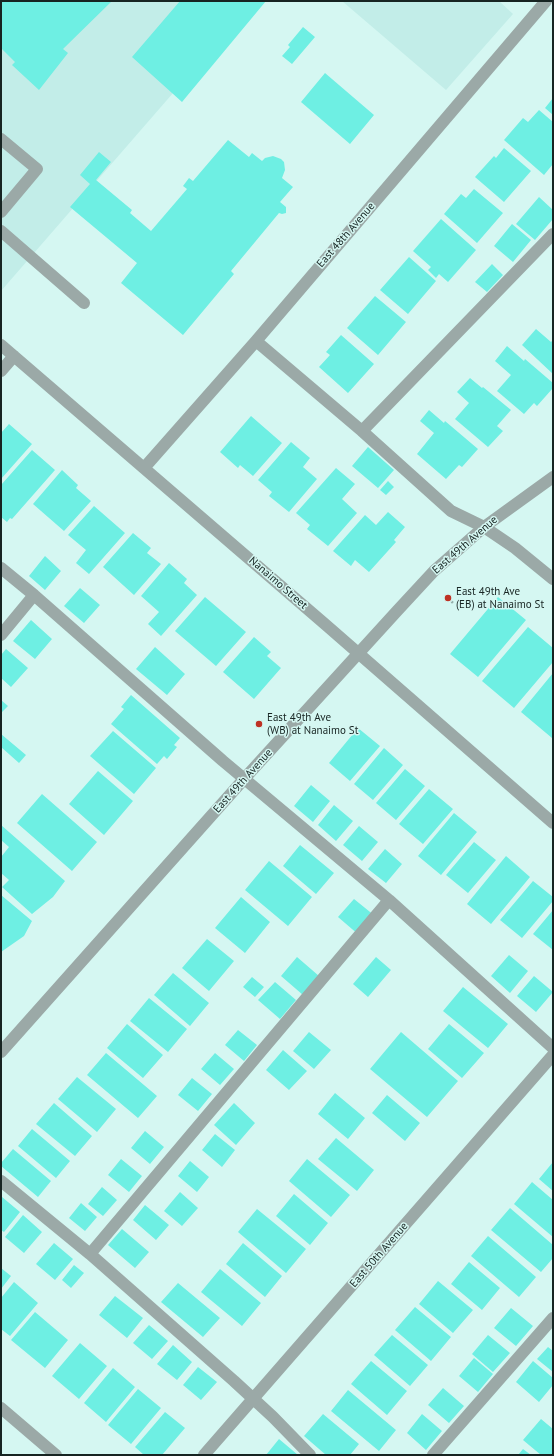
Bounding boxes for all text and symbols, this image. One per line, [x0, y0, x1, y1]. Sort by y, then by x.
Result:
street label: East 48th Avenue [314, 200, 378, 270]
street label: East 49th Avenue [430, 513, 500, 577]
street label: Nanaimo Street [246, 554, 310, 612]
place label: East 49th Ave (EB) at Nanaimo St [456, 585, 544, 611]
marker: East 49th Ave (EB) at Nanaimo St [443, 593, 453, 603]
place label: East 49th Ave (WB) at Nanaimo St [267, 711, 358, 737]
marker: East 49th Ave (WB) at Nanaimo St [254, 719, 264, 729]
street label: East 49th Avenue [211, 746, 275, 816]
street label: East 50th Avenue [347, 1220, 411, 1290]

